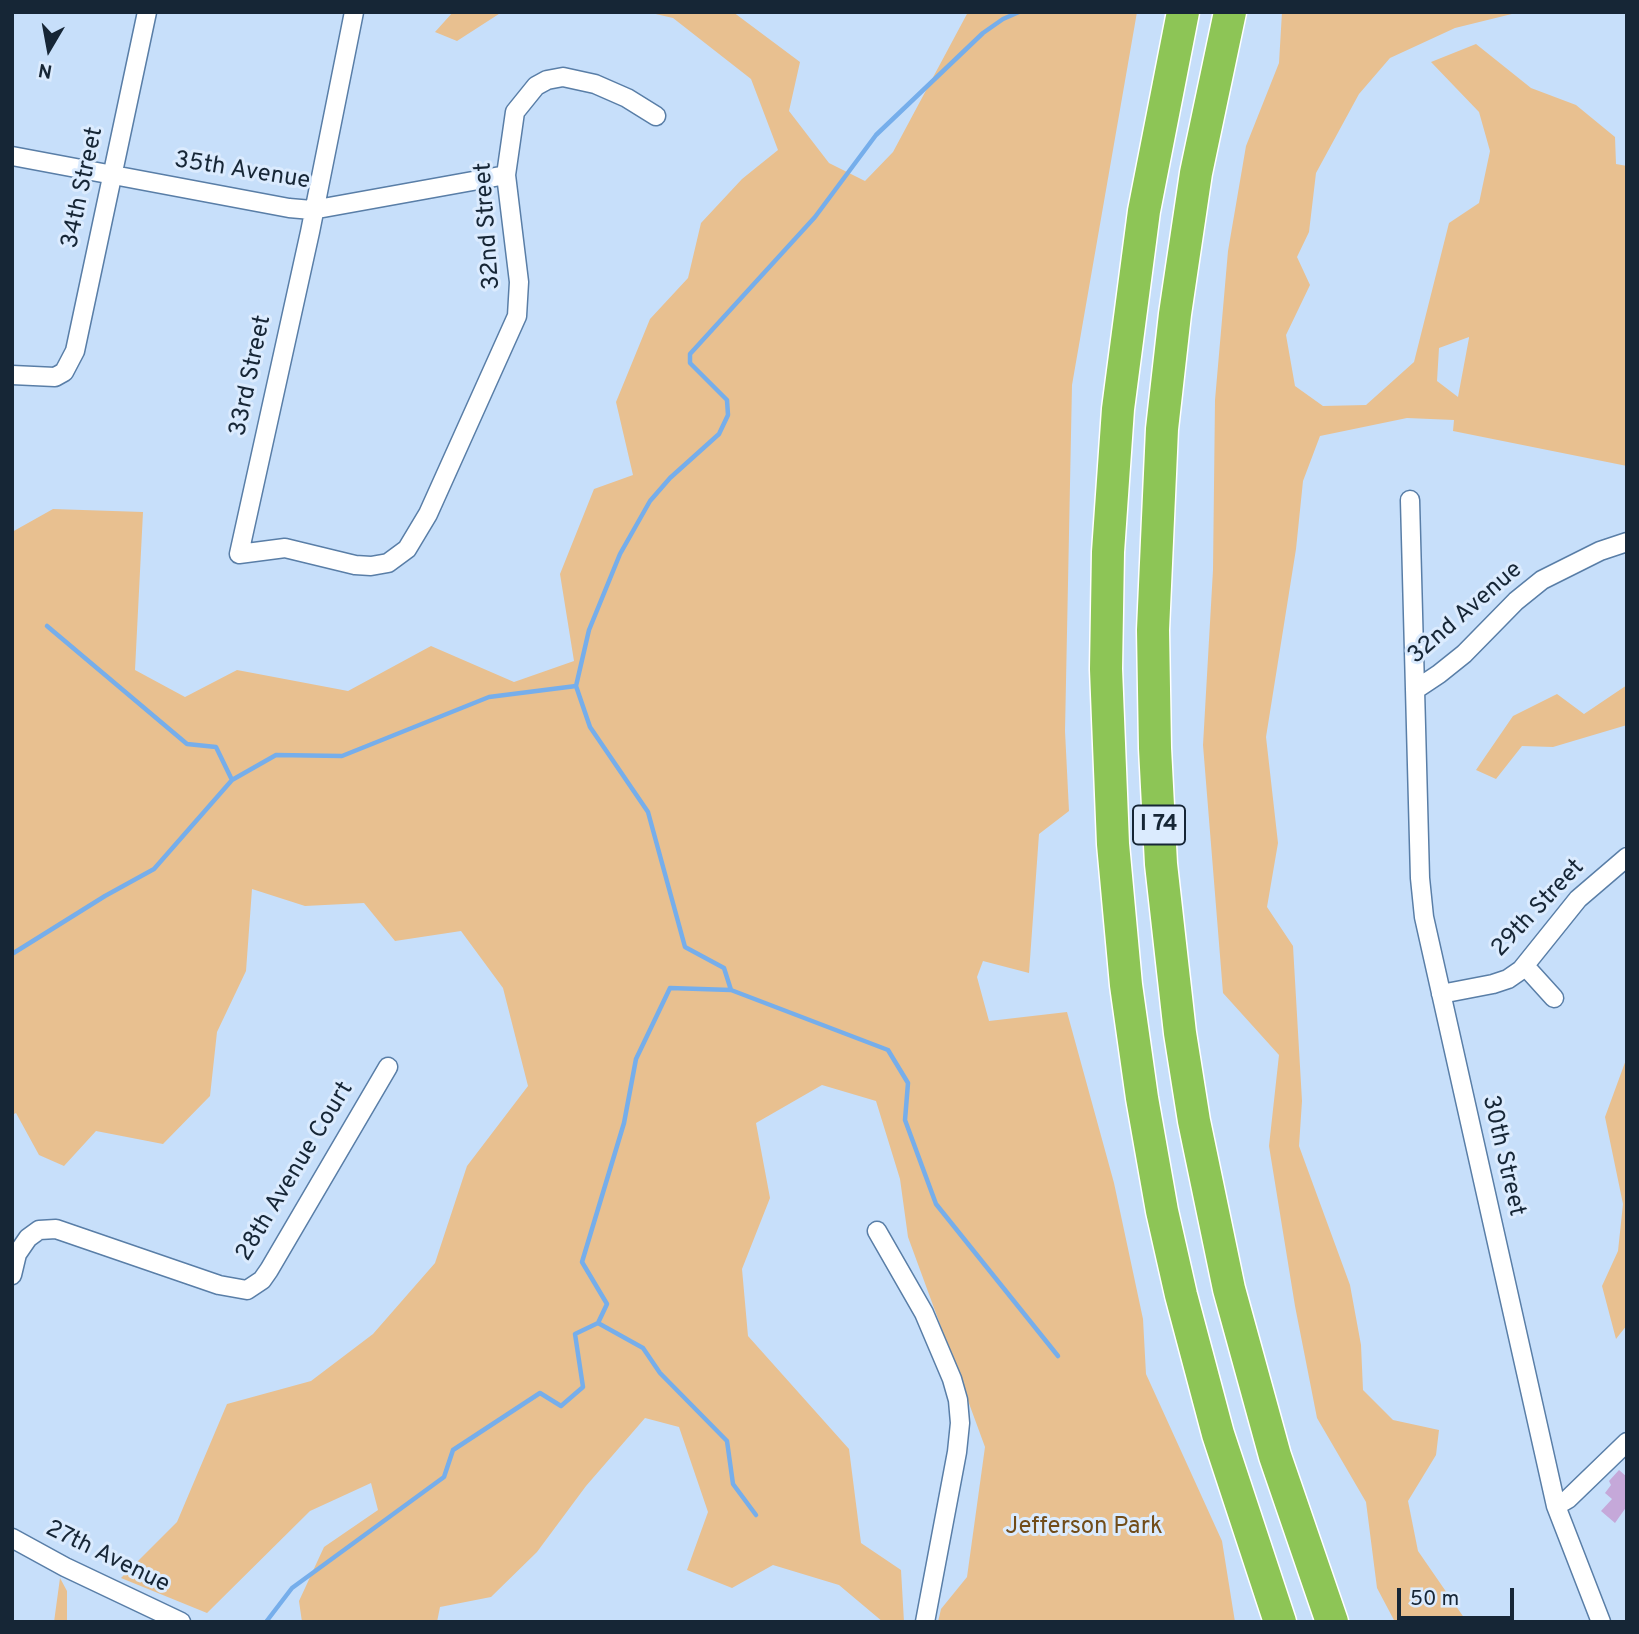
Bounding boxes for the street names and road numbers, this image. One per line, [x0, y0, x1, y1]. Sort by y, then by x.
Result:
street label: 34th Street [57, 125, 111, 251]
street label: 35th Avenue [172, 147, 312, 197]
street label: 32nd Street [470, 161, 508, 291]
street label: 33rd Street [225, 313, 279, 439]
street label: 32nd Avenue [1403, 557, 1529, 671]
road number: I 74 [1133, 806, 1185, 845]
street label: 29th Street [1487, 854, 1591, 964]
street label: 28th Avenue Court [231, 1077, 361, 1267]
street label: 30th Street [1474, 1093, 1530, 1219]
street label: 27th Avenue [40, 1516, 174, 1600]

